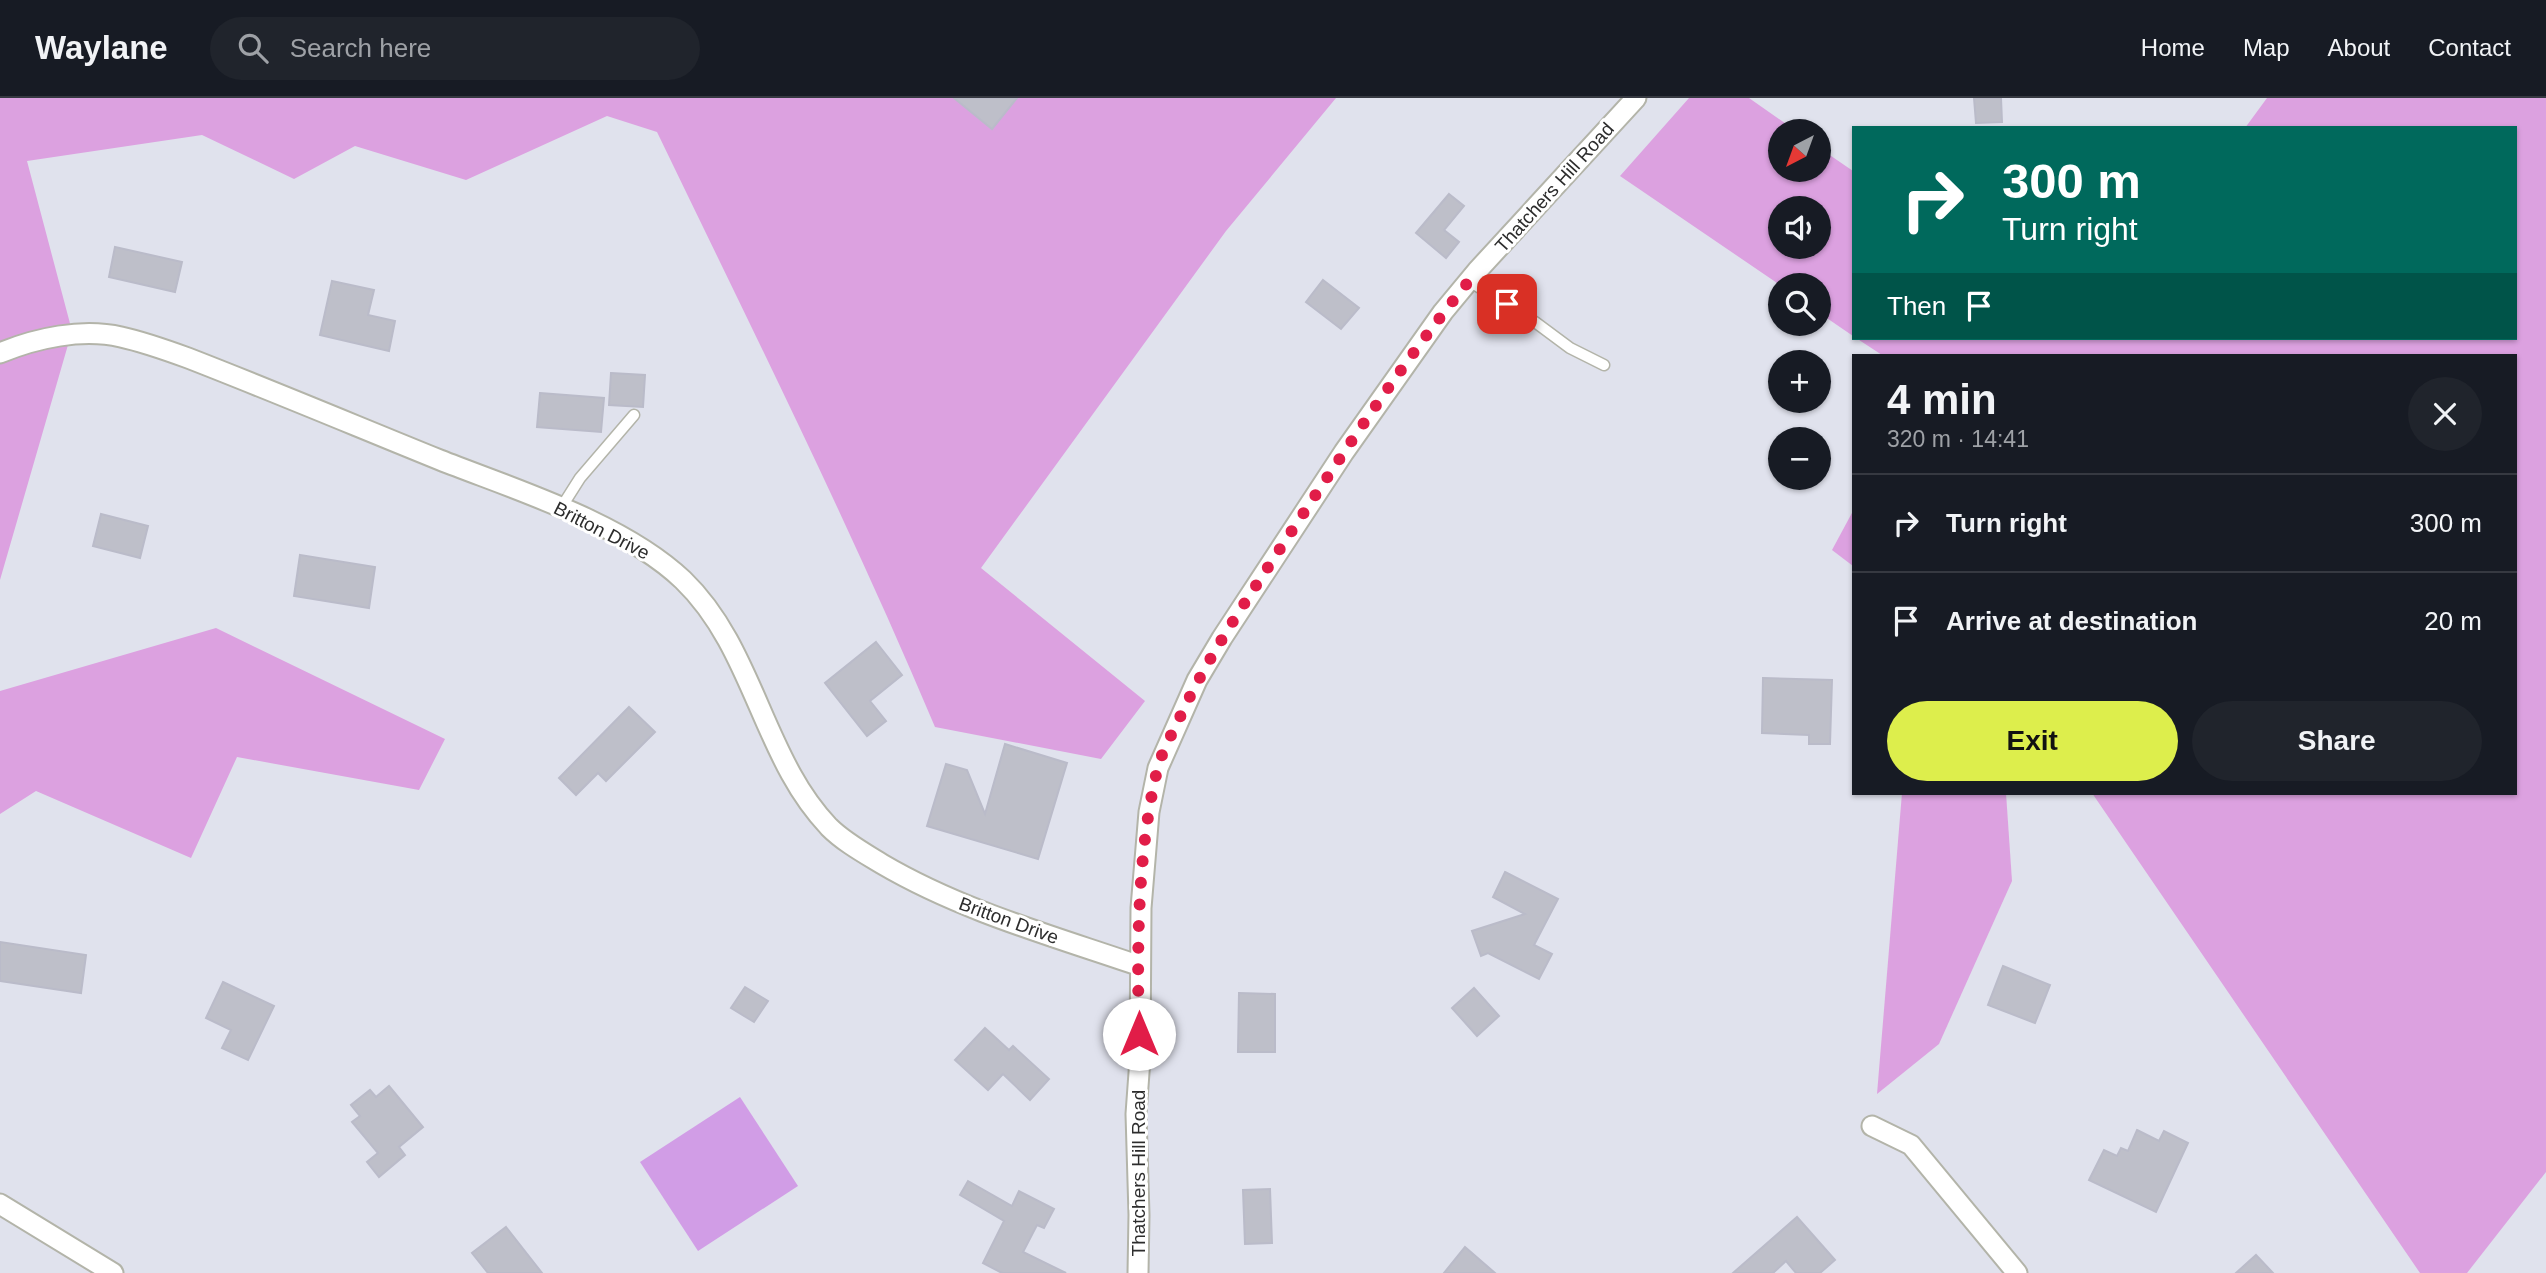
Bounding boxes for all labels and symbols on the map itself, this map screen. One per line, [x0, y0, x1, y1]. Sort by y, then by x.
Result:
street label: Thatchers Hill Road [1491, 118, 1618, 256]
north arrow [1768, 119, 1830, 182]
pin [1477, 274, 1537, 334]
street label: Britton Drive [550, 497, 653, 564]
street label: Britton Drive [956, 893, 1062, 948]
position arrow [1102, 997, 1176, 1071]
street label: Thatchers Hill Road [1128, 1090, 1149, 1256]

